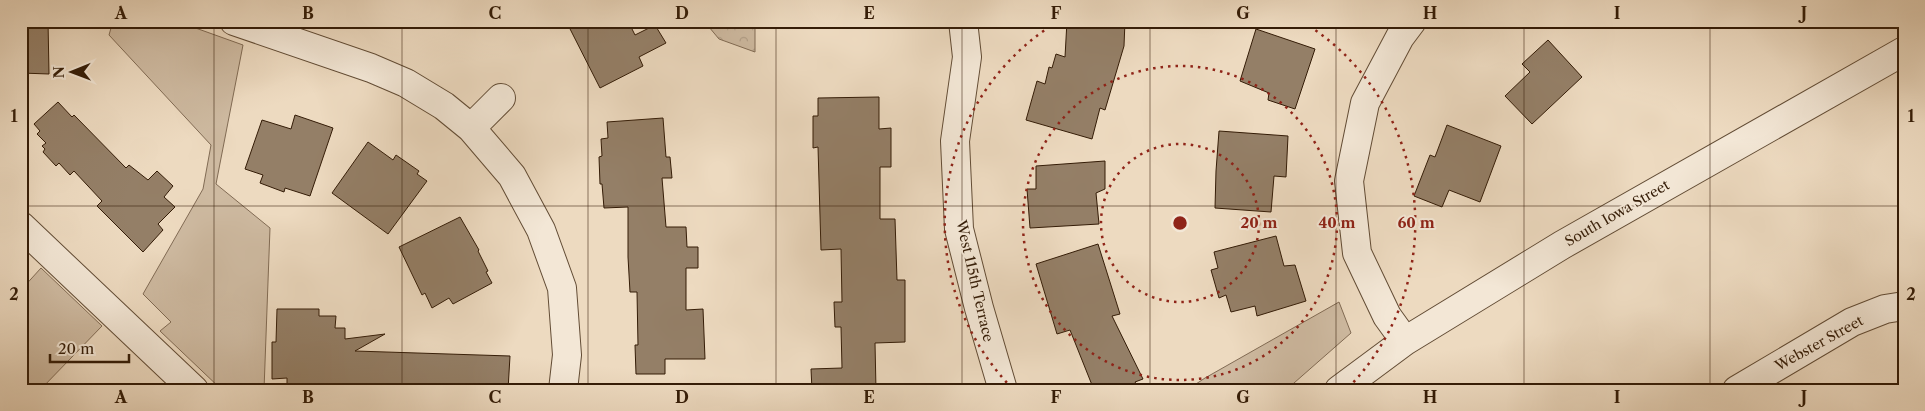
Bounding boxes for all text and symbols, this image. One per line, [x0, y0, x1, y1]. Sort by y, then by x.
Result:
text: A [114, 3, 128, 23]
text: B [302, 3, 314, 23]
text: C [489, 3, 501, 23]
text: D [675, 3, 689, 23]
text: E [863, 3, 875, 23]
text: F [1051, 3, 1062, 23]
text: G [1236, 3, 1250, 23]
text: H [1423, 3, 1437, 23]
text: I [1614, 3, 1621, 23]
text: J [1798, 3, 1807, 23]
north arrow [48, 48, 98, 98]
text: N [50, 66, 68, 78]
text: 1 [10, 106, 18, 126]
text: 1 [1907, 106, 1915, 126]
street label: South Iowa Street [1561, 176, 1673, 250]
text: 20 m [1240, 213, 1278, 232]
text: 40 m [1318, 213, 1356, 232]
text: 60 m [1397, 213, 1435, 232]
centre of rings [1171, 214, 1189, 232]
street label: West 115th Terrace [952, 217, 998, 344]
text: 2 [9, 284, 19, 304]
text: 2 [1906, 284, 1916, 304]
street label: Webster Street [1771, 311, 1866, 375]
scale bar [50, 331, 129, 363]
text: 20 m [58, 339, 94, 358]
text: A [114, 387, 128, 407]
text: B [302, 387, 314, 407]
text: C [489, 387, 501, 407]
text: D [675, 387, 689, 407]
text: E [863, 387, 875, 407]
text: F [1051, 387, 1062, 407]
text: G [1236, 387, 1250, 407]
text: H [1423, 387, 1437, 407]
text: I [1614, 387, 1621, 407]
text: J [1798, 387, 1807, 407]

